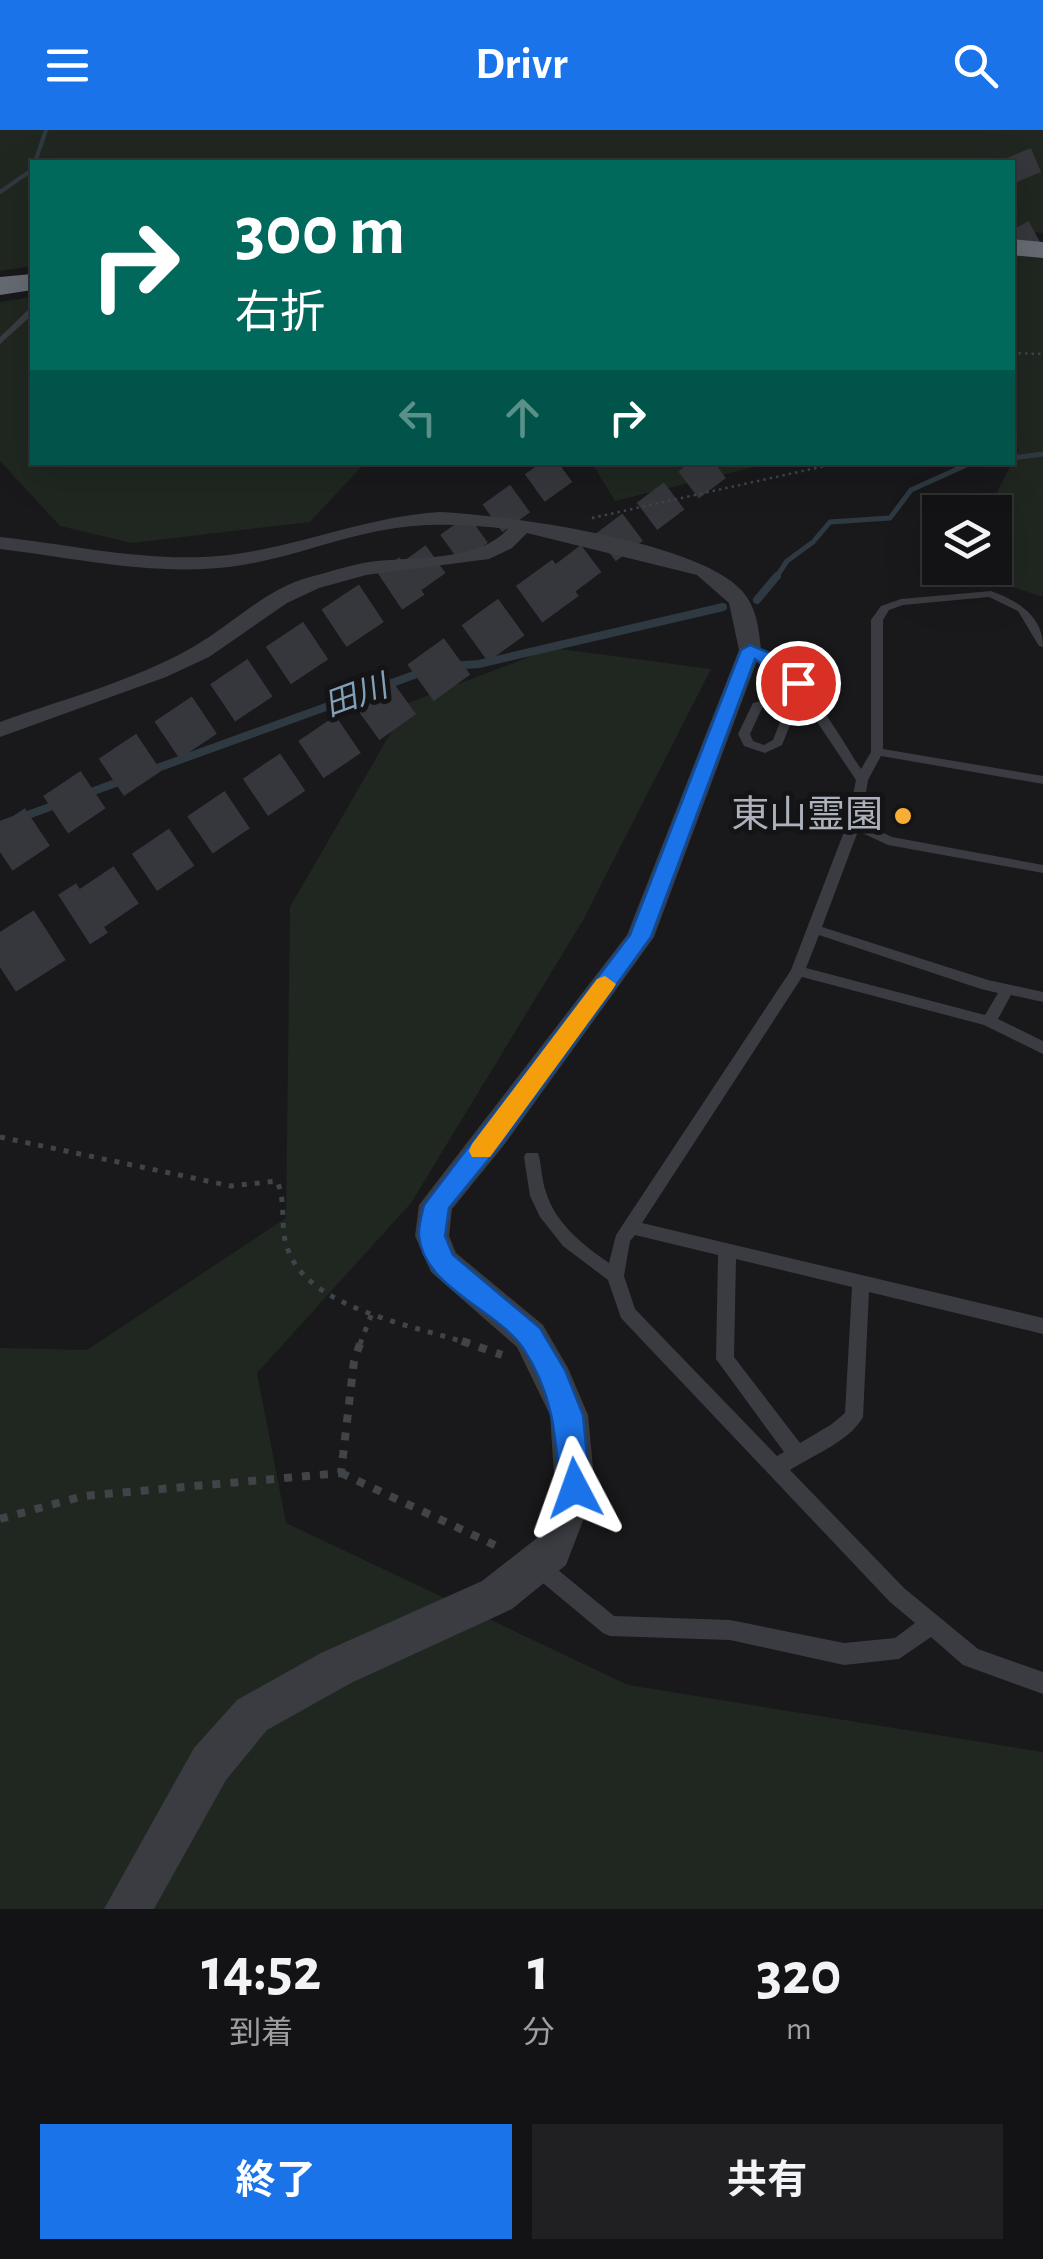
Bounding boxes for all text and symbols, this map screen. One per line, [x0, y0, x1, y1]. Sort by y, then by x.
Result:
icon: menu [40, 38, 95, 93]
icon: search [948, 38, 1003, 93]
text: Drivr [475, 42, 568, 87]
text: 300 m [235, 197, 405, 267]
icon: right [70, 200, 200, 330]
text: 右折 [235, 291, 325, 336]
icon: left [390, 390, 445, 445]
icon: ahead [495, 390, 550, 445]
icon: right [600, 390, 655, 445]
map controls [922, 495, 1012, 585]
button: layers [922, 495, 1012, 585]
pin [756, 641, 841, 726]
icon: arrive [771, 656, 826, 711]
water label: 田川 [320, 669, 394, 722]
place label: 東山霊園 [731, 795, 883, 835]
marker: 東山霊園 [892, 805, 914, 827]
position arrow [523, 1436, 627, 1540]
text: 14:52 [201, 1941, 321, 2001]
text: 1 [528, 1941, 549, 2001]
text: 320 [756, 1945, 842, 2005]
text: m [786, 2013, 812, 2045]
text: 到着 [229, 2017, 293, 2049]
text: 分 [523, 2017, 555, 2049]
button: 終了 [40, 2124, 512, 2239]
button: 共有 [532, 2124, 1003, 2239]

